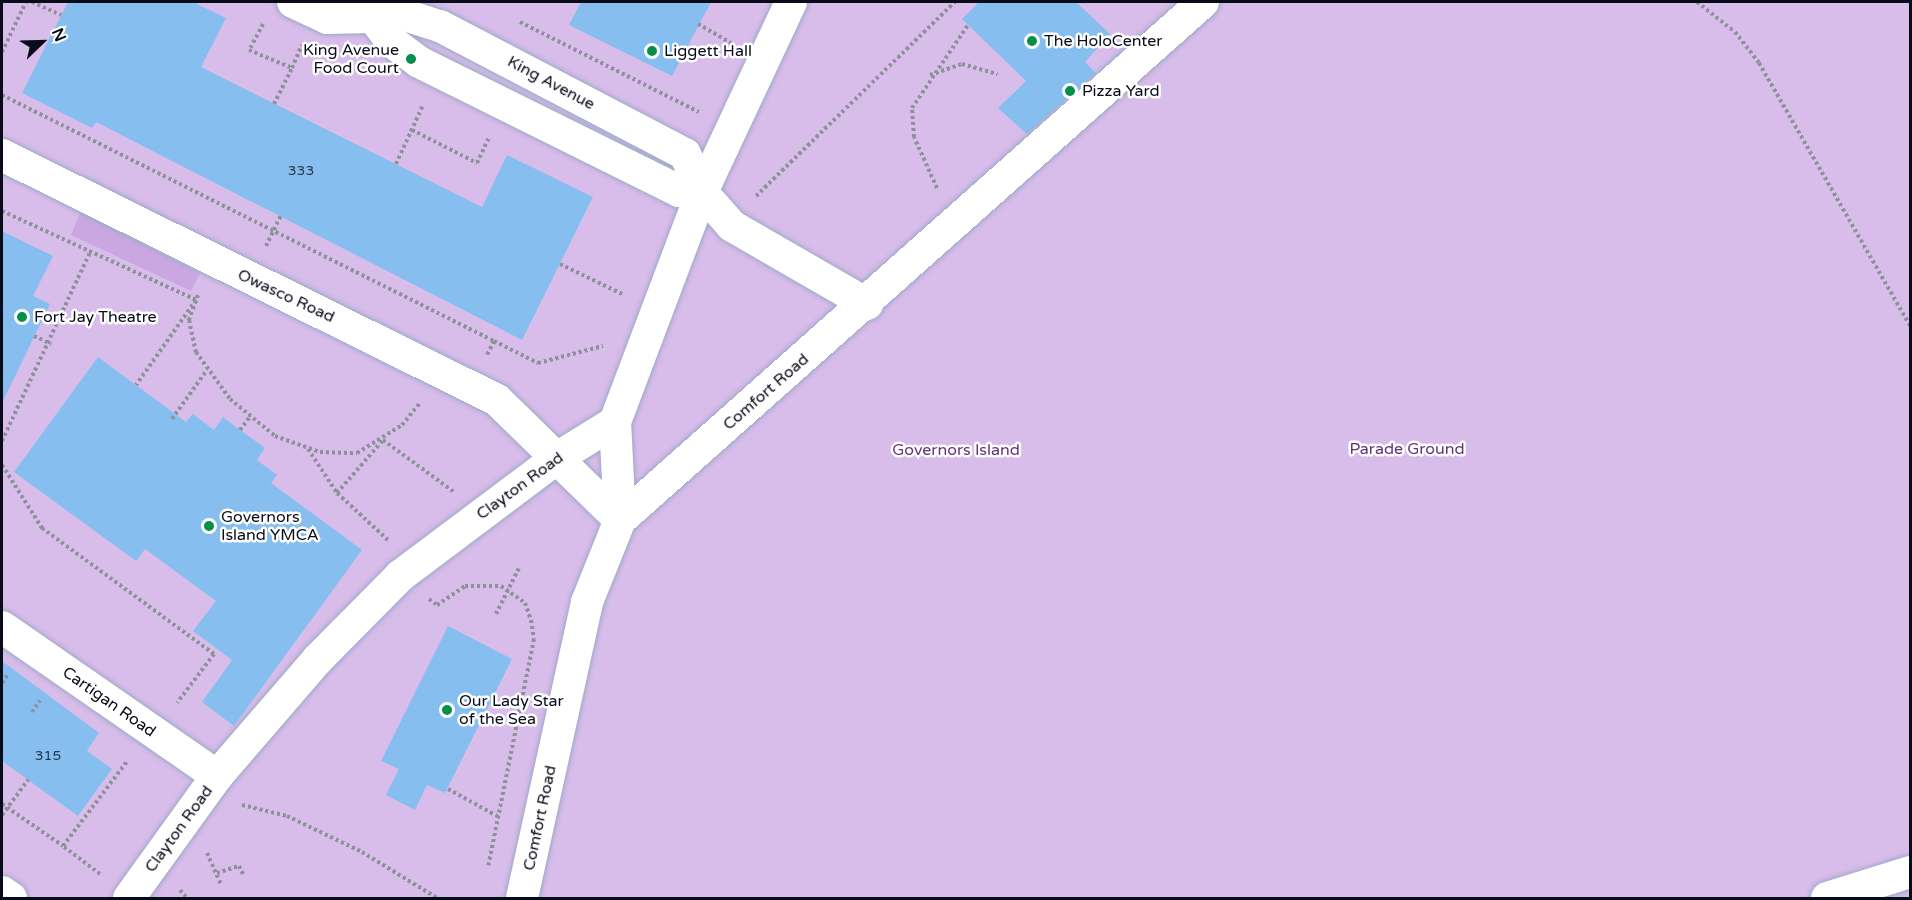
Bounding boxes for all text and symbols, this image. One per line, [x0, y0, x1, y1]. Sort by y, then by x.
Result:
north arrow [12, 12, 72, 72]
text: N [47, 25, 70, 45]
place label: The HoloCenter [1044, 31, 1162, 51]
marker: The HoloCenter [1025, 34, 1039, 48]
place label: King Avenue Food Court [303, 40, 399, 78]
place label: Liggett Hall [664, 41, 752, 61]
marker: Liggett Hall [645, 44, 659, 58]
marker: King Avenue Food Court [404, 52, 418, 66]
street label: King Avenue [504, 52, 598, 114]
place label: Pizza Yard [1082, 81, 1160, 101]
marker: Pizza Yard [1063, 84, 1077, 98]
house number: 333 [288, 163, 314, 179]
street label: Owasco Road [234, 265, 338, 327]
place label: Fort Jay Theatre [34, 307, 157, 327]
marker: Fort Jay Theatre [15, 310, 29, 324]
street label: Comfort Road [719, 350, 813, 434]
park label: Parade Ground [1349, 439, 1465, 459]
park label: Governors Island [892, 440, 1020, 460]
street label: Clayton Road [473, 448, 567, 524]
place label: Governors Island YMCA [221, 507, 319, 545]
marker: Governors Island YMCA [202, 519, 216, 533]
street label: Cartigan Road [59, 663, 159, 741]
place label: Our Lady Star of the Sea [459, 691, 564, 729]
marker: Our Lady Star of the Sea [440, 703, 454, 717]
house number: 315 [35, 748, 61, 764]
street label: Comfort Road [519, 764, 561, 872]
street label: Clayton Road [141, 782, 217, 876]

